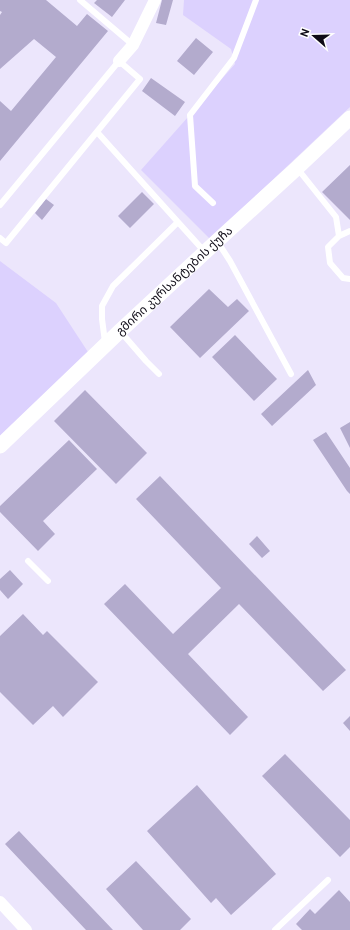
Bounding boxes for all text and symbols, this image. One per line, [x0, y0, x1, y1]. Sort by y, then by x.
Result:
north arrow [294, 16, 334, 56]
text: N [298, 27, 313, 39]
street label: გმირი კურსანტების ქუჩა [113, 223, 237, 340]

